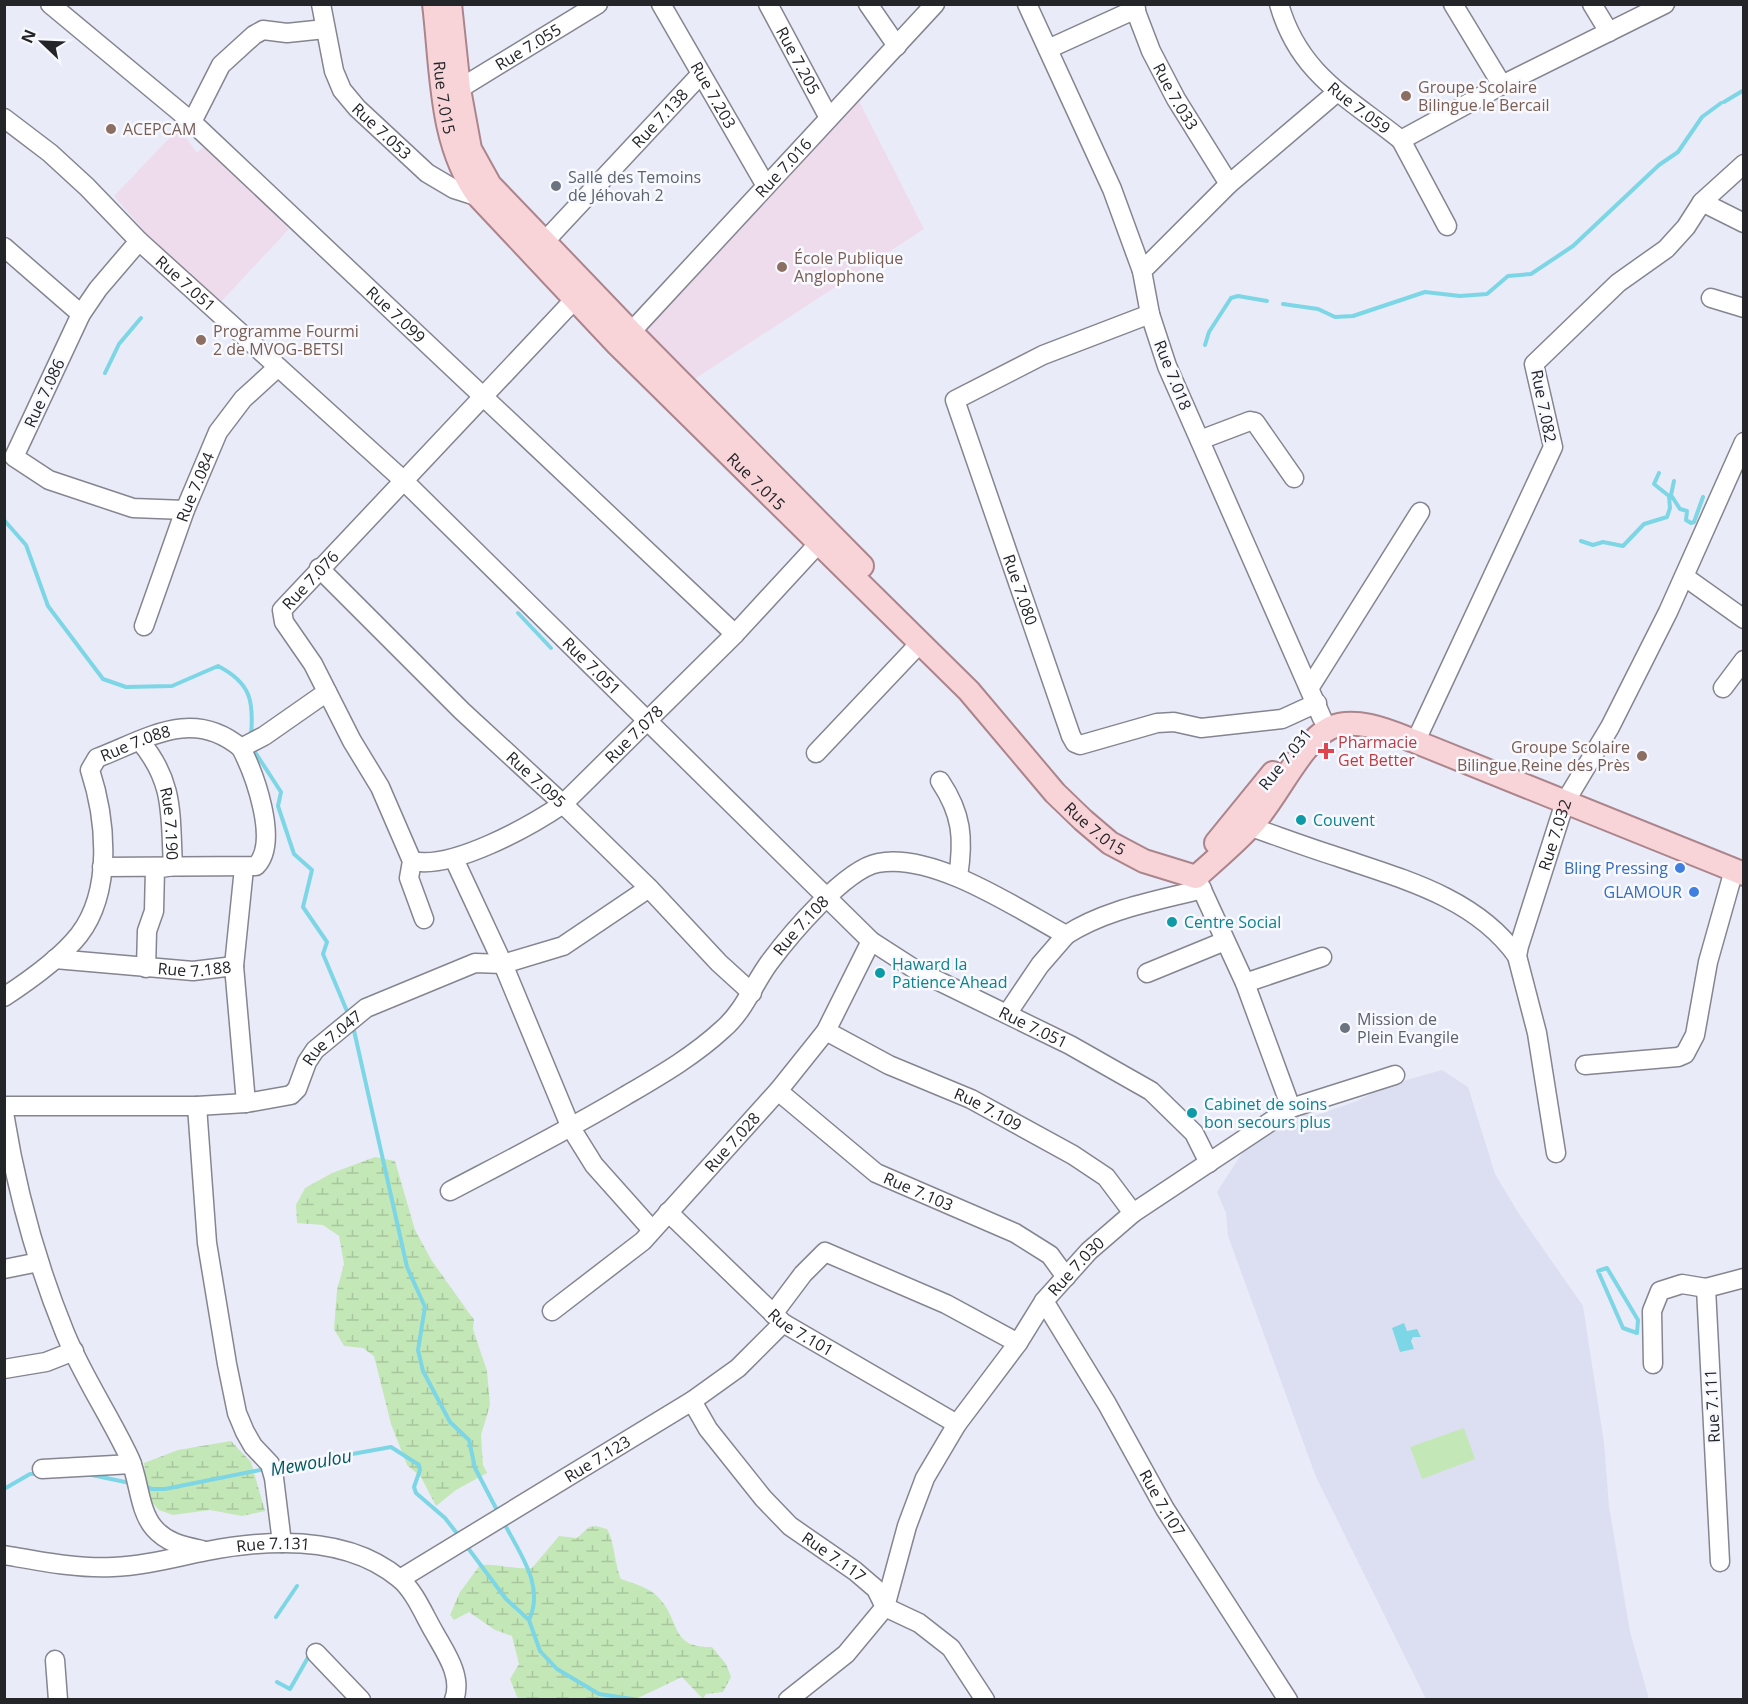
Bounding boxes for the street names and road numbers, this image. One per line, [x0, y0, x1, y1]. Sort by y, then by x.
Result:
street label: Rue 7.055 [491, 18, 565, 75]
street label: Rue 7.205 [771, 23, 825, 98]
street label: Rue 7.203 [686, 58, 741, 132]
street label: Rue 7.033 [1148, 59, 1204, 134]
street label: Rue 7.015 [428, 60, 461, 136]
street label: Rue 7.059 [1323, 77, 1395, 139]
street label: Rue 7.138 [627, 84, 693, 153]
street label: Rue 7.053 [347, 98, 416, 164]
street label: Rue 7.016 [750, 133, 816, 202]
street label: Rue 7.051 [151, 250, 220, 316]
street label: Rue 7.099 [362, 281, 430, 348]
street label: Rue 7.018 [1149, 337, 1197, 413]
street label: Rue 7.086 [18, 355, 70, 431]
street label: Rue 7.082 [1526, 368, 1562, 444]
street label: Rue 7.015 [722, 448, 790, 515]
street label: Rue 7.084 [171, 449, 219, 525]
street label: Rue 7.076 [277, 546, 343, 614]
street label: Rue 7.080 [998, 551, 1043, 628]
street label: Rue 7.051 [558, 632, 626, 700]
street label: Rue 7.078 [600, 700, 668, 768]
street label: Rue 7.088 [97, 720, 173, 767]
street label: Rue 7.031 [1253, 723, 1317, 795]
street label: Rue 7.095 [502, 746, 571, 812]
street label: Rue 7.190 [155, 785, 184, 861]
street label: Rue 7.032 [1533, 796, 1576, 873]
street label: Rue 7.015 [1060, 797, 1130, 860]
street label: Rue 7.108 [768, 890, 833, 960]
street label: Rue 7.188 [157, 955, 232, 982]
street label: Rue 7.051 [995, 1001, 1071, 1053]
street label: Rue 7.047 [297, 1005, 366, 1070]
street label: Rue 7.109 [951, 1082, 1026, 1136]
street label: Rue 7.028 [699, 1107, 765, 1177]
street label: Rue 7.103 [880, 1167, 957, 1216]
street label: Rue 7.030 [1043, 1232, 1109, 1301]
street label: Rue 7.101 [763, 1304, 838, 1361]
street label: Rue 7.111 [1699, 1369, 1725, 1443]
street label: Rue 7.123 [560, 1430, 634, 1487]
street label: Rue 7.107 [1134, 1466, 1191, 1540]
street label: Rue 7.117 [798, 1527, 871, 1587]
street label: Rue 7.131 [235, 1532, 311, 1557]

